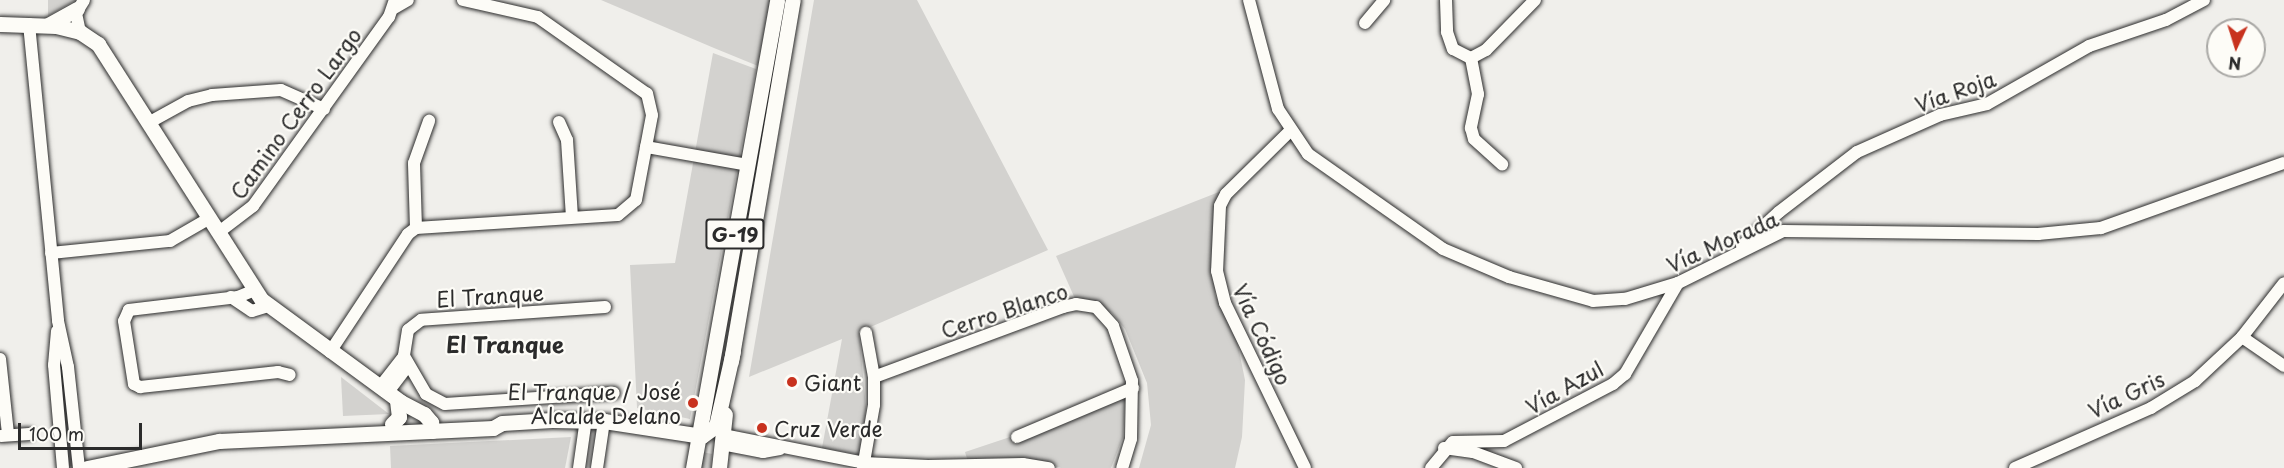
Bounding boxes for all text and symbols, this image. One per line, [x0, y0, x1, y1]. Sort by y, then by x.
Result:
north arrow [2206, 18, 2266, 78]
street label: Camino Cerro Largo [224, 22, 366, 204]
text: N [2228, 52, 2242, 76]
street label: Vía Roja [1912, 66, 1998, 116]
street label: Vía Morada [1663, 205, 1781, 277]
road number: G-19 [705, 217, 765, 251]
street label: Cerro Blanco [937, 277, 1071, 343]
street label: El Tranque [435, 279, 545, 311]
street label: Vía Código [1229, 280, 1297, 388]
district label: El Tranque [446, 331, 564, 357]
street label: Vía Azul [1521, 356, 1607, 418]
street label: Vía Gris [2084, 365, 2168, 423]
place label: Giant [804, 369, 861, 395]
marker: Giant [785, 375, 799, 389]
place label: El Tranque / José Alcalde Delano [506, 378, 681, 428]
marker: El Tranque / José Alcalde Delano [686, 396, 700, 410]
scale bar [21, 411, 146, 449]
place label: Cruz Verde [774, 415, 884, 441]
text: 100 m [29, 420, 84, 447]
marker: Cruz Verde [755, 421, 769, 435]

